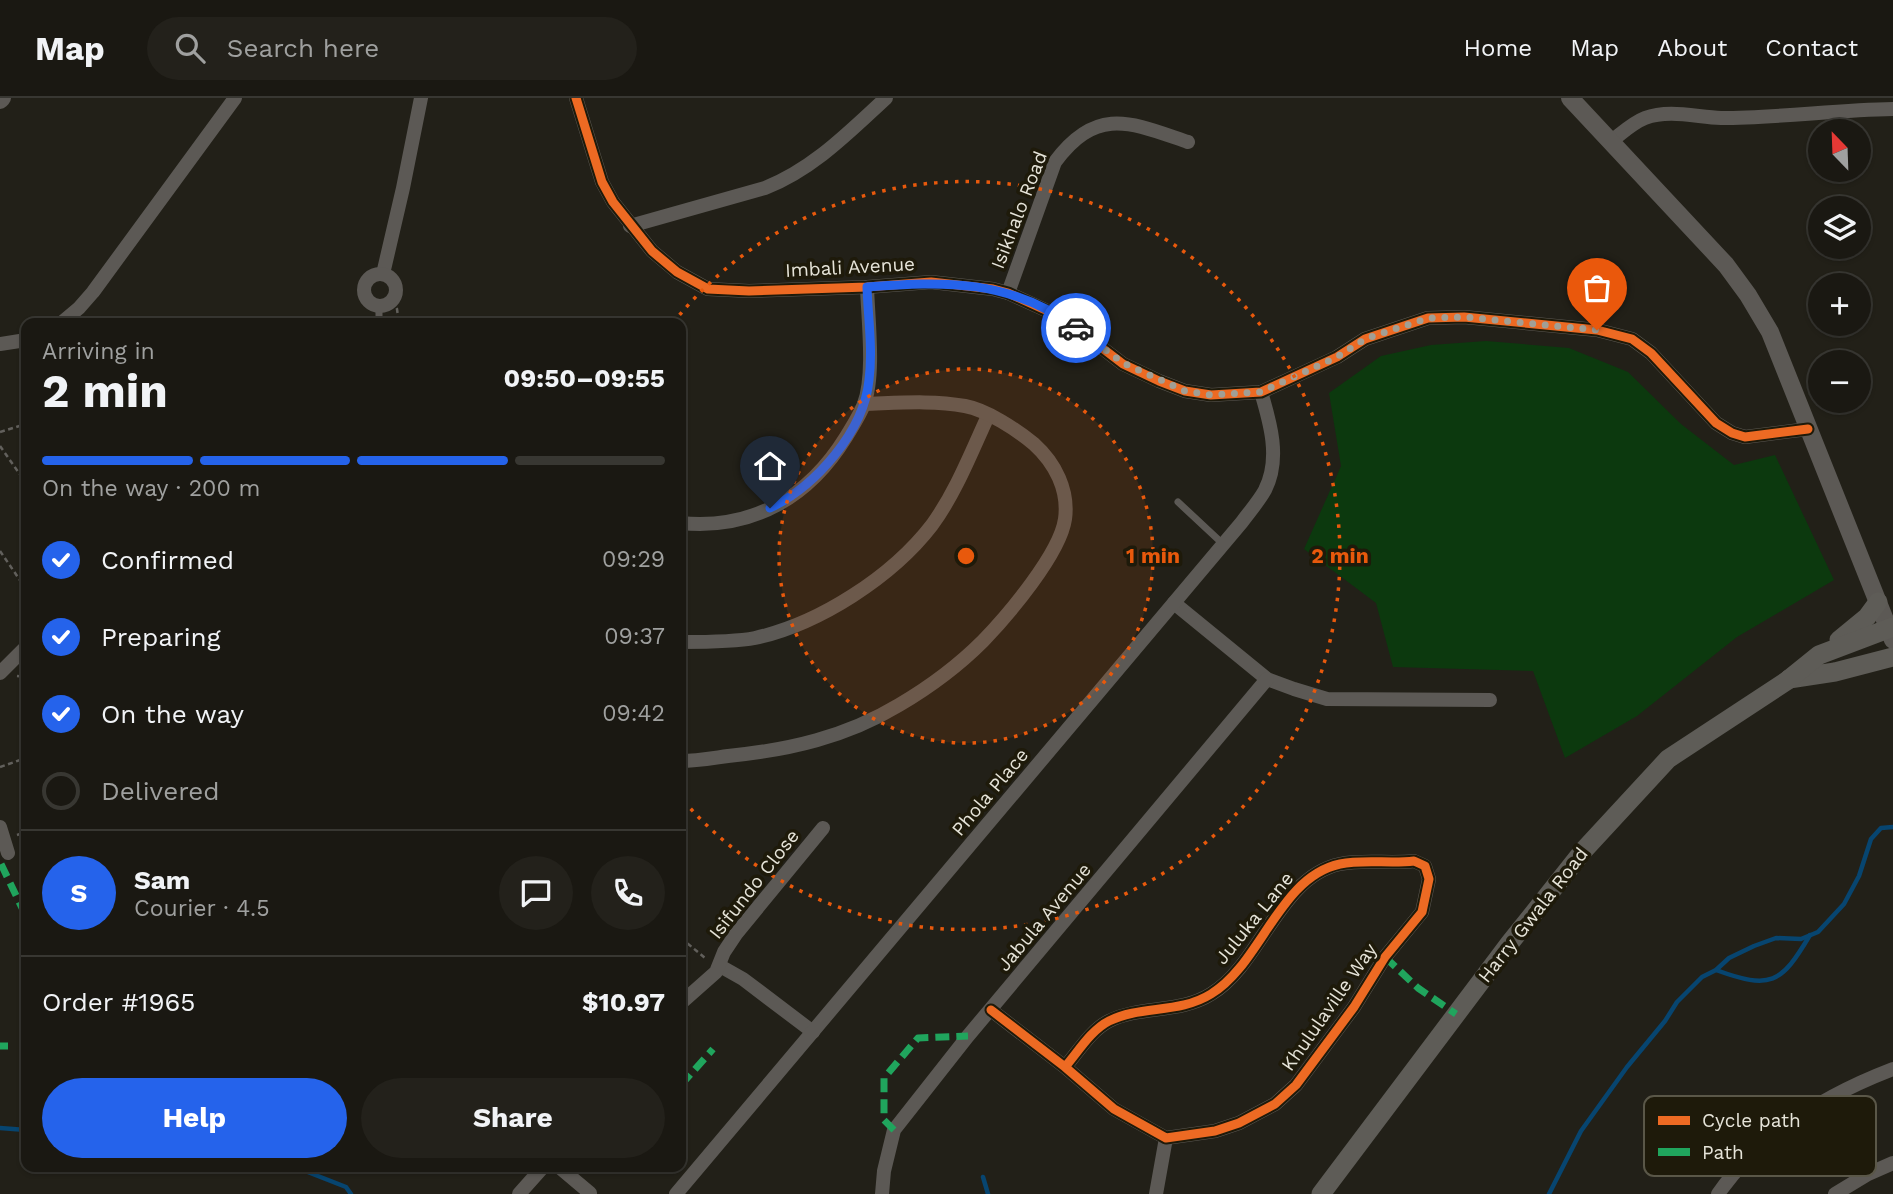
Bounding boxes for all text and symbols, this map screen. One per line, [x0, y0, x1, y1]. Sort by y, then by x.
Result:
search box [147, 17, 637, 80]
text: Map [35, 29, 105, 68]
icon: search [171, 29, 209, 67]
text: Search here [227, 33, 379, 63]
text: Home [1464, 34, 1532, 62]
text: Map [1570, 34, 1619, 62]
text: About [1657, 34, 1727, 62]
text: Contact [1765, 34, 1858, 62]
north arrow [1808, 119, 1871, 182]
map controls [1808, 119, 1871, 413]
street label: Isikhalo Road [986, 148, 1052, 272]
button: layers [1808, 196, 1871, 259]
street label: Imbali Avenue [784, 252, 916, 282]
pin [1567, 258, 1627, 330]
icon: bag [1578, 269, 1616, 307]
button: + [1808, 273, 1871, 336]
courier [1041, 293, 1111, 363]
icon: car [1057, 309, 1095, 347]
text: Arriving in [42, 338, 155, 365]
button: − [1808, 350, 1871, 413]
text: 09:50–09:55 [504, 363, 665, 393]
text: 2 min [42, 364, 168, 418]
pin [740, 436, 800, 508]
icon: home [751, 447, 789, 485]
text: On the way · 200 m [42, 475, 260, 502]
icon: check [42, 541, 80, 579]
text: 1 min [1126, 543, 1180, 568]
text: 2 min [1311, 543, 1369, 568]
centre of rings [954, 544, 978, 568]
text: Confirmed [101, 545, 234, 575]
text: 09:29 [602, 546, 665, 573]
icon: check [42, 618, 80, 656]
text: Preparing [101, 622, 221, 652]
text: 09:37 [604, 623, 665, 650]
icon: check [42, 695, 80, 733]
text: On the way [101, 699, 244, 729]
text: 09:42 [602, 700, 665, 727]
street label: Phola Place [947, 744, 1033, 840]
text: Delivered [101, 776, 220, 806]
street label: Isifundo Close [704, 825, 804, 943]
street label: Harry Gwala Road [1473, 843, 1593, 987]
button: chat [499, 856, 573, 930]
button: phone [591, 856, 665, 930]
street label: Jabula Avenue [992, 858, 1096, 976]
text: Sam [134, 865, 190, 895]
street label: Juluka Lane [1210, 867, 1298, 969]
text: S [71, 878, 87, 908]
text: Courier · 4.5 [134, 895, 270, 922]
street label: Khululaville Way [1276, 938, 1382, 1075]
text: Order #1965 [42, 987, 195, 1017]
text: $10.97 [582, 987, 665, 1017]
button: Help [42, 1078, 347, 1158]
button: Share [361, 1078, 665, 1158]
legend [1644, 1096, 1876, 1176]
text: Cycle path [1702, 1109, 1801, 1132]
text: Path [1702, 1141, 1744, 1164]

